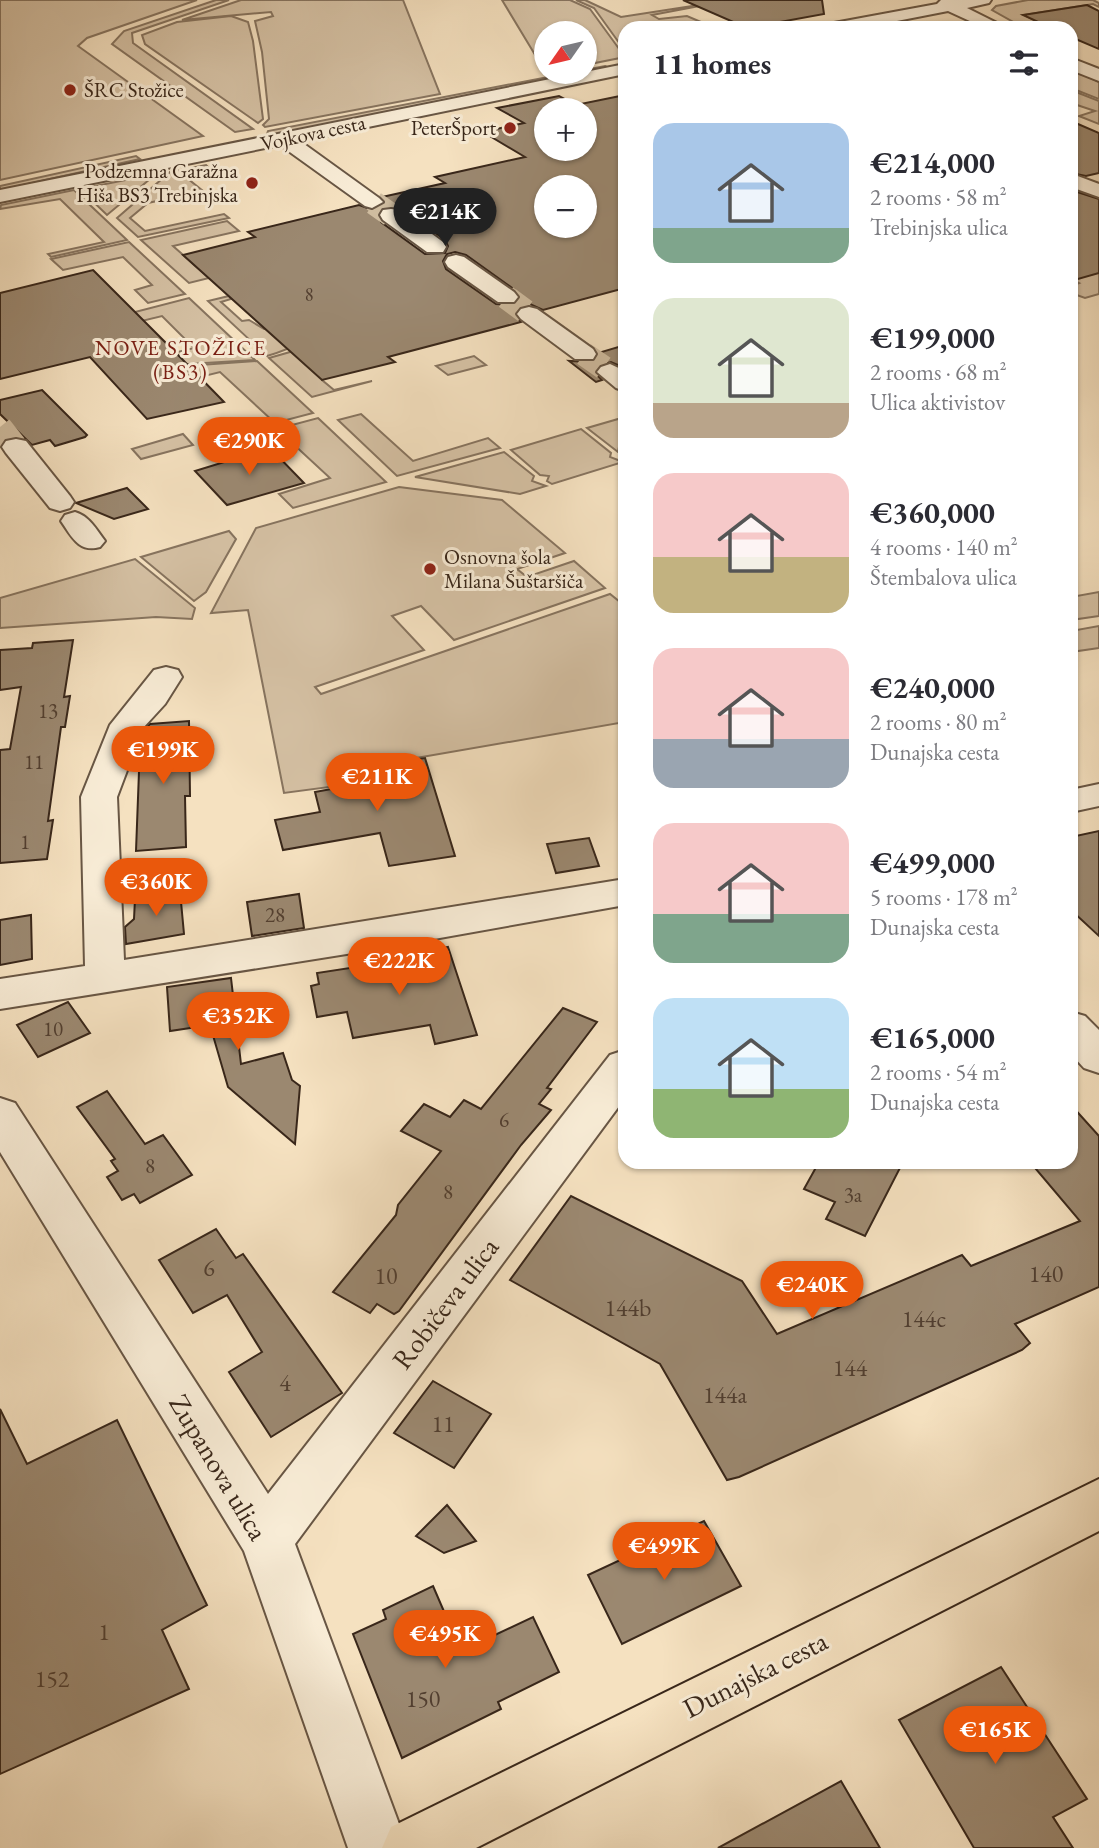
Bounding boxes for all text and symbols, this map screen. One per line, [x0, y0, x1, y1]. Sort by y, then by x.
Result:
north arrow [534, 21, 597, 84]
map controls [534, 21, 597, 238]
text: 11 homes [653, 44, 771, 83]
icon: filters [1005, 44, 1043, 82]
place label: ŠRC Stožice [84, 76, 184, 103]
marker: ŠRC Stožice [62, 82, 78, 98]
button: + [534, 98, 597, 161]
street label: Vojkova cesta [258, 108, 368, 157]
place label: PeterŠport [411, 114, 496, 141]
marker: PeterŠport [502, 120, 518, 136]
text: €214,000 [870, 143, 995, 182]
icon: home [709, 151, 793, 235]
place label: Podzemna Garažna Hiša BS3 Trebinjska [76, 157, 239, 208]
marker: Podzemna Garažna Hiša BS3 Trebinjska [244, 175, 260, 191]
button: − [534, 175, 597, 238]
text: 2 rooms · 58 m² [870, 182, 1007, 212]
pin: €214K [396, 188, 494, 248]
text: €214K [409, 196, 481, 226]
text: Trebinjska ulica [870, 212, 1008, 242]
house number: 8 [305, 283, 313, 306]
text: €199,000 [870, 318, 995, 357]
icon: home [709, 326, 793, 410]
district label: NOVE STOŽICE (BS3) [95, 334, 267, 385]
text: 2 rooms · 68 m² [870, 357, 1007, 387]
text: Ulica aktivistov [870, 387, 1005, 417]
pin: €290K [200, 418, 298, 477]
text: €290K [213, 425, 285, 455]
text: €360,000 [870, 493, 995, 532]
icon: home [709, 501, 793, 585]
text: 4 rooms · 140 m² [870, 532, 1018, 562]
place label: Osnovna šola Milana Šuštaršiča [444, 543, 584, 594]
marker: Osnovna šola Milana Šuštaršiča [422, 561, 438, 577]
text: Štembalova ulica [870, 562, 1017, 592]
text: €240,000 [870, 668, 995, 707]
icon: home [709, 676, 793, 760]
house number: 13 [38, 697, 58, 724]
text: 2 rooms · 80 m² [870, 707, 1007, 737]
pin: €199K [114, 726, 212, 786]
text: €199K [127, 734, 199, 764]
text: Dunajska cesta [870, 737, 999, 767]
house number: 11 [24, 748, 44, 775]
pin: €211K [328, 754, 426, 813]
text: €211K [341, 761, 413, 791]
house number: 1 [20, 828, 30, 855]
text: €499,000 [870, 843, 995, 882]
icon: home [709, 851, 793, 935]
pin: €360K [107, 858, 205, 918]
text: €360K [120, 866, 192, 896]
text: 5 rooms · 178 m² [870, 882, 1018, 912]
house number: 28 [265, 901, 285, 928]
text: Dunajska cesta [870, 912, 999, 942]
pin: €222K [350, 937, 448, 997]
text: €222K [363, 945, 435, 975]
pin: €352K [189, 992, 287, 1052]
text: €352K [202, 1000, 274, 1030]
house number: 10 [43, 1015, 63, 1042]
text: €165,000 [870, 1018, 995, 1057]
icon: home [709, 1026, 793, 1110]
text: 2 rooms · 54 m² [870, 1057, 1007, 1087]
text: Dunajska cesta [870, 1087, 999, 1117]
house number: 6 [499, 1106, 509, 1133]
house number: 8 [145, 1152, 155, 1179]
house number: 8 [443, 1178, 453, 1205]
house number: 3a [844, 1181, 863, 1208]
street label: Robičeva ulica [384, 1229, 507, 1376]
house number: 6 [203, 1252, 215, 1283]
house number: 140 [1029, 1258, 1063, 1289]
house number: 10 [374, 1260, 398, 1291]
pin: €240K [763, 1262, 861, 1321]
text: €240K [776, 1269, 848, 1299]
house number: 144b [605, 1292, 651, 1323]
house number: 144c [902, 1303, 946, 1334]
house number: 144 [833, 1352, 868, 1383]
house number: 4 [279, 1367, 291, 1398]
house number: 144a [703, 1379, 747, 1410]
street label: Zupanova ulica [161, 1387, 277, 1547]
house number: 11 [431, 1408, 455, 1439]
pin: €499K [615, 1522, 713, 1582]
text: €499K [628, 1530, 700, 1560]
pin: €495K [396, 1610, 494, 1670]
house number: 1 [98, 1616, 110, 1647]
text: €495K [409, 1618, 481, 1648]
street label: Dunajska cesta [677, 1622, 834, 1726]
house number: 152 [35, 1663, 70, 1694]
house number: 150 [406, 1683, 440, 1714]
pin: €165K [946, 1706, 1044, 1766]
text: €165K [959, 1714, 1031, 1744]

